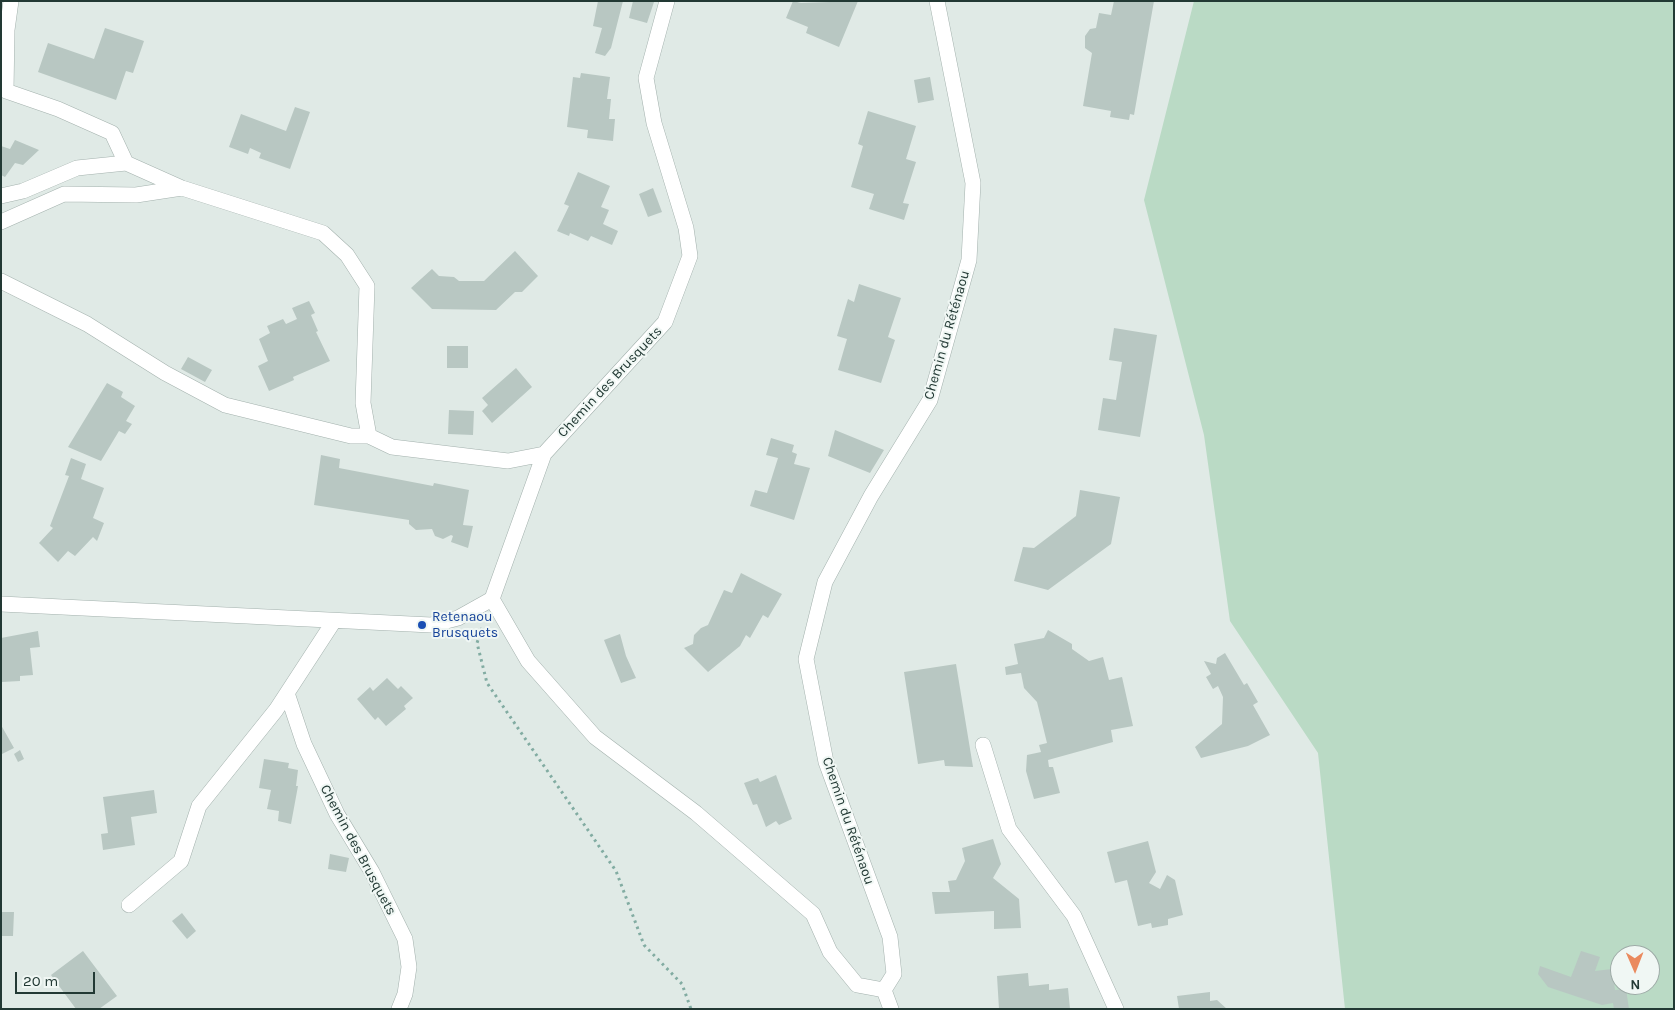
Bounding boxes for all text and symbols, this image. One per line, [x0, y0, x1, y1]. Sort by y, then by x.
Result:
street label: Chemin du Réténaou [920, 268, 974, 402]
street label: Chemin des Brusquets [554, 323, 666, 441]
place label: Retenaou Brusquets [432, 609, 498, 642]
marker: Retenaou Brusquets [416, 619, 428, 631]
street label: Chemin du Réténaou [818, 755, 878, 887]
street label: Chemin des Brusquets [316, 782, 400, 918]
north arrow [1610, 945, 1660, 995]
scale bar [18, 962, 98, 994]
text: 20 m [23, 972, 58, 990]
text: N [1630, 976, 1640, 993]

